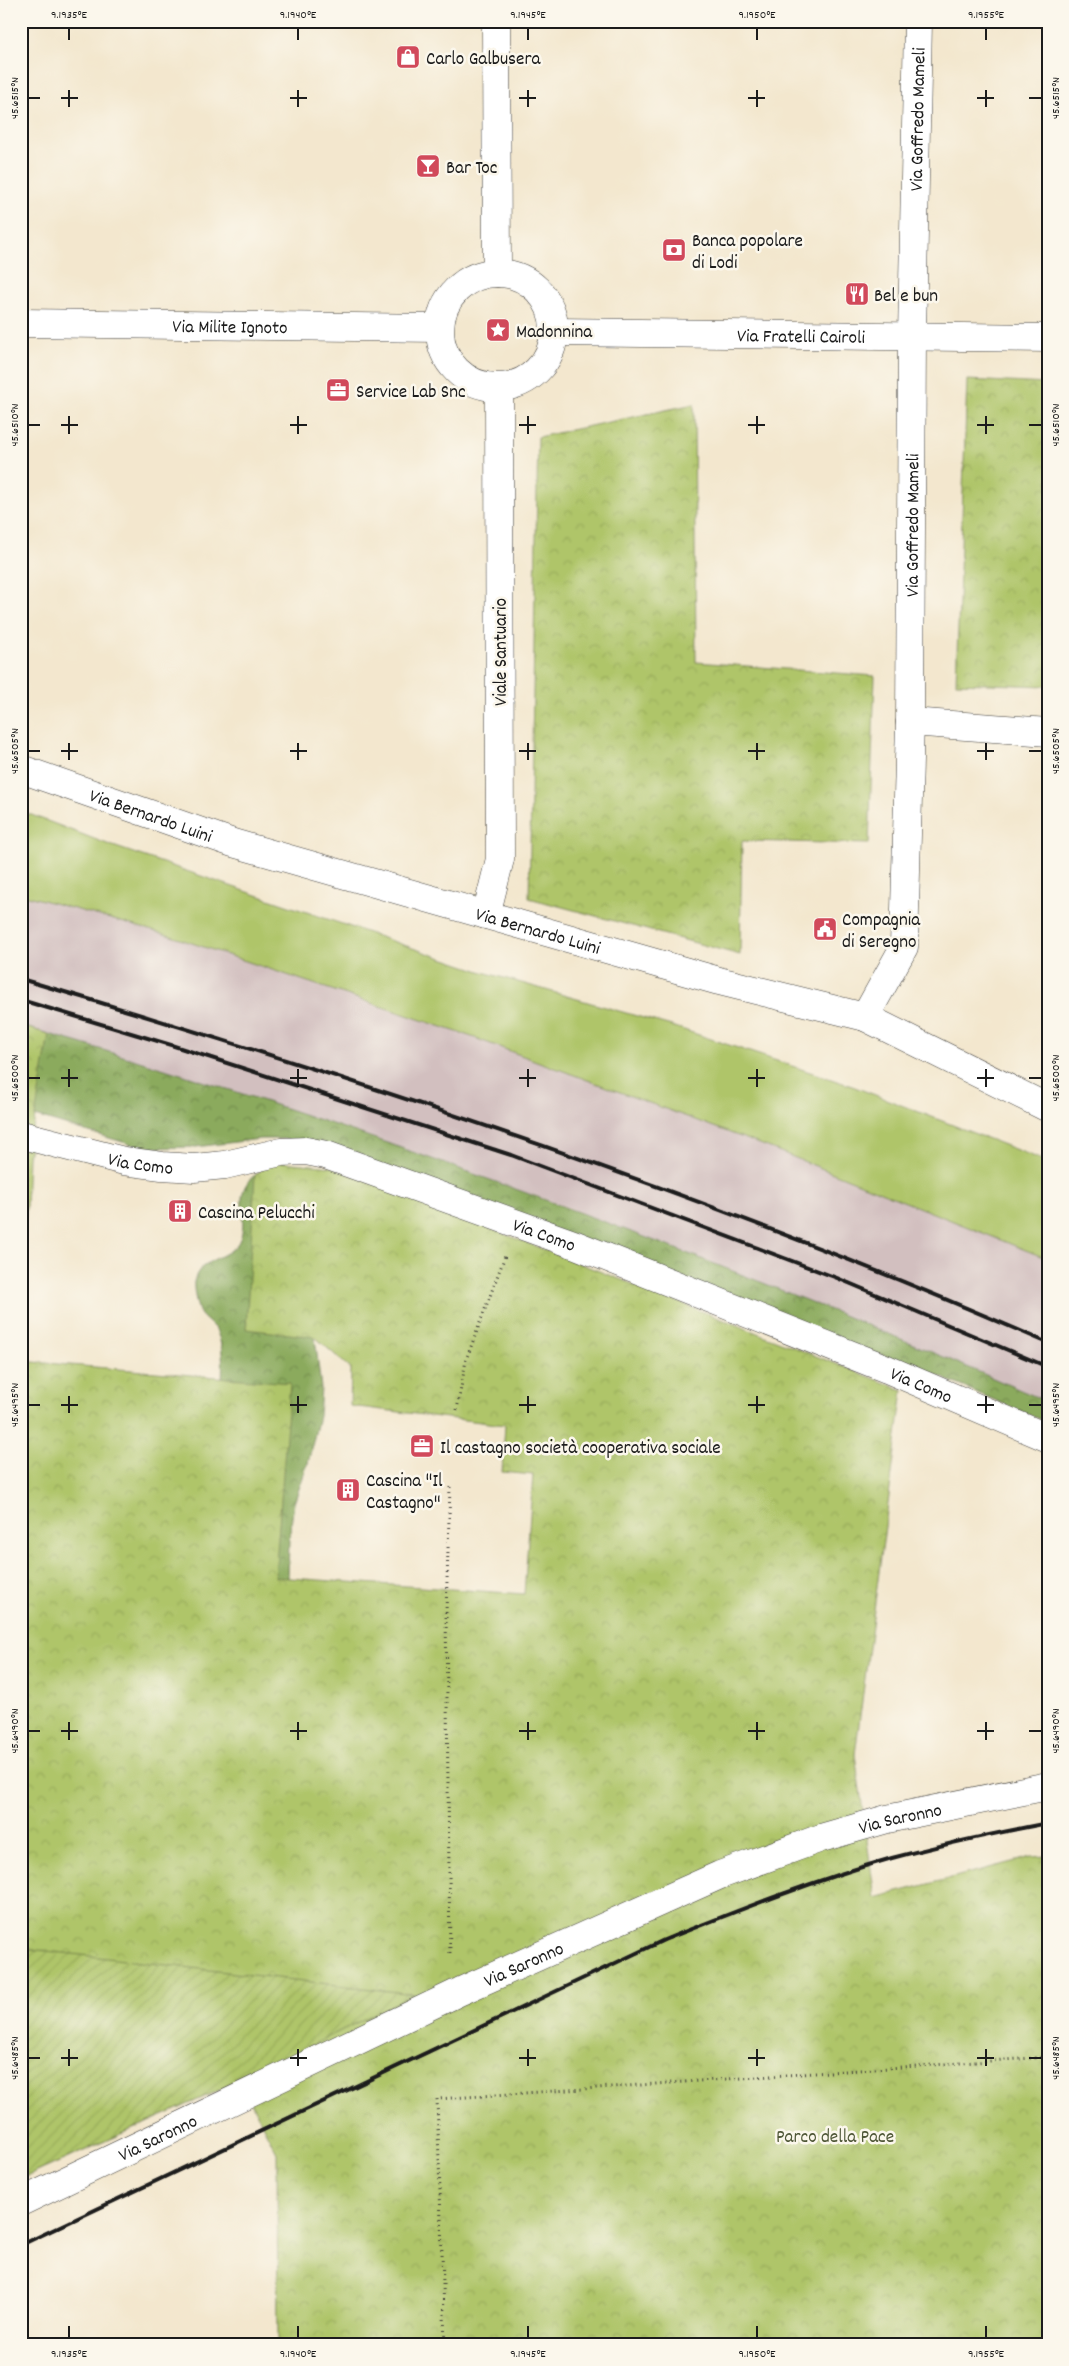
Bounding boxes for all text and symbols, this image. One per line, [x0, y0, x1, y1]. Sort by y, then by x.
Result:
text: 9.1935°E [51, 7, 87, 24]
text: 9.1940°E [280, 7, 317, 24]
text: 9.1945°E [510, 7, 546, 24]
text: 9.1950°E [738, 7, 776, 24]
text: 9.1955°E [968, 7, 1005, 24]
shop icon: Carlo Galbusera [395, 44, 421, 70]
place label: Carlo Galbusera [426, 47, 542, 74]
street label: Via Goffredo Mameli [905, 47, 935, 191]
text: 45.6515°N [7, 77, 24, 119]
text: 45.6515°N [1048, 77, 1065, 119]
bar icon: Bar Toc [415, 153, 441, 179]
place label: Bar Toc [446, 156, 497, 183]
place label: Banca popolare di Lodi [692, 229, 803, 278]
bank icon: Banca popolare di Lodi [661, 237, 687, 263]
restaurant icon: Bel e bun [844, 281, 870, 307]
place label: Bel e bun [874, 284, 938, 311]
street label: Via Milite Ignoto [172, 315, 288, 343]
place icon: Madonnina [485, 317, 511, 343]
place label: Madonnina [516, 320, 593, 347]
street label: Via Fratelli Cairoli [737, 324, 866, 353]
office icon: Service Lab Snc [325, 377, 351, 403]
place label: Service Lab Snc [356, 380, 466, 407]
text: 45.6510°N [7, 403, 24, 446]
text: 45.6510°N [1048, 403, 1065, 446]
street label: Via Goffredo Mameli [901, 453, 928, 597]
street label: Viale Santuario [489, 598, 516, 706]
text: 45.6505°N [7, 728, 24, 774]
text: 45.6505°N [1048, 728, 1065, 774]
street label: Via Bernardo Luini [85, 784, 216, 852]
street label: Via Bernardo Luini [472, 903, 603, 964]
place label: Compagnia di Seregno [842, 908, 921, 957]
public building icon: Compagnia di Seregno [812, 916, 838, 942]
text: 45.6500°N [7, 1055, 24, 1101]
text: 45.6500°N [1048, 1055, 1065, 1101]
street label: Via Como [104, 1147, 174, 1184]
building icon: Cascina Pelucchi [167, 1198, 193, 1224]
place label: Cascina Pelucchi [198, 1201, 315, 1228]
street label: Via Como [508, 1213, 579, 1261]
street label: Via Como [885, 1362, 956, 1412]
text: 45.6495°N [7, 1383, 24, 1427]
text: 45.6495°N [1048, 1383, 1065, 1427]
office icon: Il castagno società cooperativa sociale [409, 1433, 435, 1459]
place label: Il castagno società cooperativa sociale [440, 1436, 721, 1463]
place label: Cascina "Il Castagno" [366, 1469, 443, 1518]
building icon: Cascina "Il Castagno" [335, 1477, 361, 1503]
text: 45.6490°N [7, 1708, 24, 1754]
text: 45.6490°N [1048, 1708, 1065, 1754]
street label: Via Saronno [856, 1798, 945, 1843]
street label: Via Saronno [480, 1937, 569, 1996]
text: 45.6485°N [7, 2036, 24, 2080]
text: 45.6485°N [1048, 2036, 1065, 2080]
street label: Via Saronno [115, 2109, 203, 2170]
park label: Parco della Pace [776, 2125, 894, 2152]
text: 9.1935°E [51, 2346, 87, 2363]
text: 9.1940°E [280, 2346, 317, 2363]
text: 9.1945°E [510, 2346, 546, 2363]
text: 9.1950°E [738, 2346, 776, 2363]
text: 9.1955°E [968, 2346, 1005, 2363]

